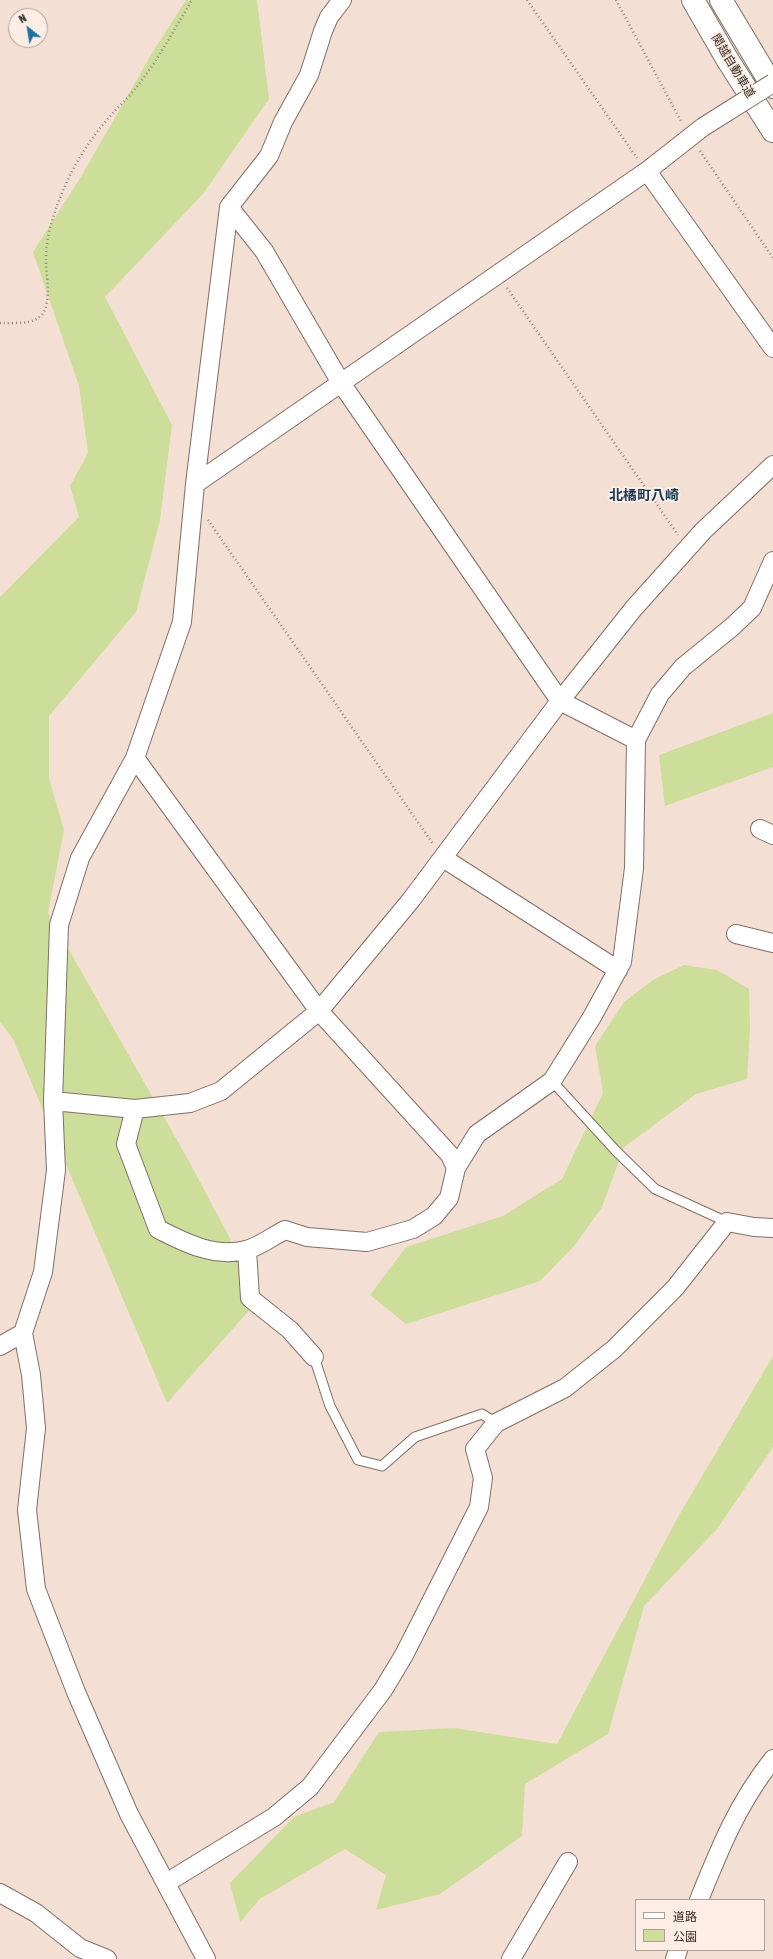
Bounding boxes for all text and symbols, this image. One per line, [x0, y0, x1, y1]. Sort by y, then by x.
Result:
north arrow [8, 8, 48, 48]
text: N [17, 12, 28, 25]
street label: 関越自動車道 [708, 31, 758, 101]
district label: 北橘町八崎 [609, 488, 679, 504]
legend [635, 1899, 765, 1951]
text: 道路 [673, 1910, 697, 1924]
text: 公園 [673, 1930, 697, 1944]

